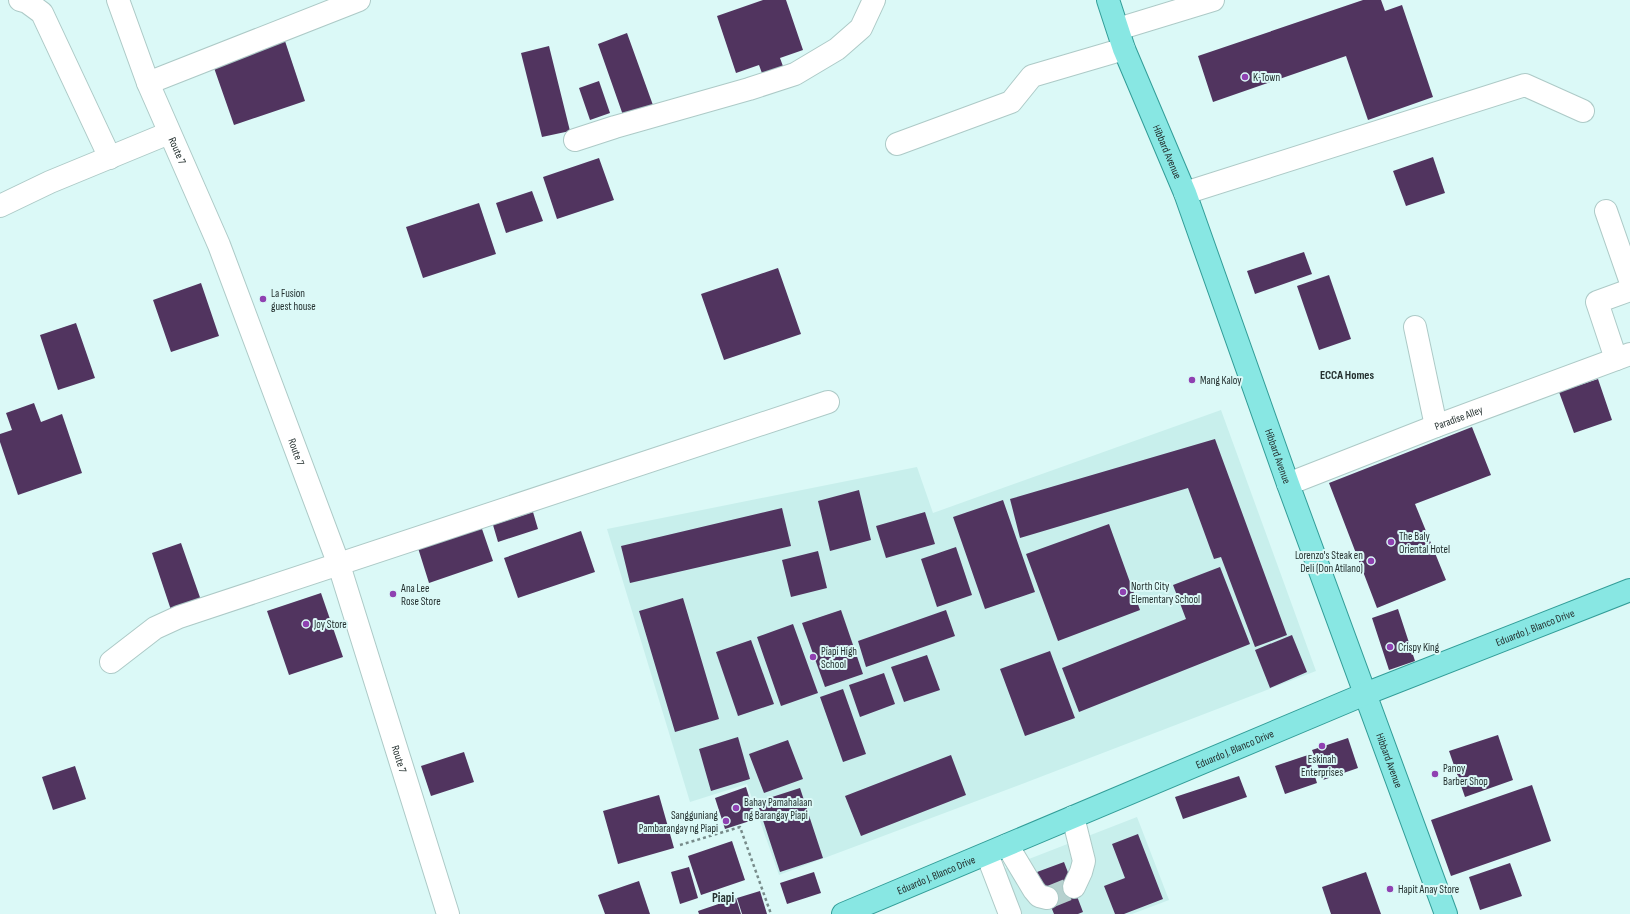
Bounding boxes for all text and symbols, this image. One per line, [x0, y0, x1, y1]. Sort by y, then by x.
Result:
place label: K-Town [1253, 71, 1281, 84]
marker: K-Town [1240, 72, 1250, 82]
street label: Hibbard Avenue [1150, 123, 1184, 181]
street label: Route 7 [166, 135, 189, 167]
place label: La Fusion guest house [271, 287, 316, 313]
marker: La Fusion guest house [258, 294, 268, 304]
district label: ECCA Homes [1320, 368, 1374, 383]
place label: Mang Kaloy [1200, 374, 1242, 387]
marker: Mang Kaloy [1187, 375, 1197, 385]
street label: Paradise Alley [1433, 403, 1485, 433]
street label: Hibbard Avenue [1262, 427, 1293, 485]
street label: Route 7 [285, 437, 307, 468]
place label: The Baly Oriental Hotel [1399, 530, 1450, 556]
marker: The Baly Oriental Hotel [1386, 537, 1396, 547]
place label: Lorenzo's Steak en Deli (Don Atilano) [1295, 549, 1363, 575]
marker: Lorenzo's Steak en Deli (Don Atilano) [1366, 556, 1376, 566]
place label: North City Elementary School [1131, 580, 1200, 606]
place label: Ana Lee Rose Store [400, 582, 441, 608]
marker: North City Elementary School [1118, 587, 1128, 597]
marker: Ana Lee Rose Store [388, 589, 398, 599]
street label: Eduardo J. Blanco Drive [1494, 606, 1576, 649]
place label: Joy Store [313, 618, 347, 631]
marker: Joy Store [301, 619, 311, 629]
place label: Crispy King [1398, 641, 1440, 654]
marker: Crispy King [1385, 642, 1395, 652]
place label: Piapi High School [821, 645, 857, 671]
marker: Piapi High School [808, 652, 818, 662]
street label: Eduardo J. Blanco Drive [1194, 727, 1276, 772]
street label: Hibbard Avenue [1373, 731, 1405, 790]
marker: Eskinah Enterprises [1317, 741, 1327, 751]
street label: Route 7 [389, 744, 410, 775]
place label: Eskinah Enterprises [1301, 753, 1343, 779]
place label: Panoy Barber Shop [1443, 762, 1488, 788]
marker: Panoy Barber Shop [1430, 769, 1440, 779]
place label: Bahay Pamahalaan ng Barangay Piapi [744, 796, 813, 822]
marker: Bahay Pamahalaan ng Barangay Piapi [731, 803, 741, 813]
place label: Sangguniang Pambarangay ng Piapi [639, 809, 719, 835]
marker: Sangguniang Pambarangay ng Piapi [721, 816, 731, 826]
street label: Eduardo J. Blanco Drive [895, 853, 977, 897]
place label: Hapit Anay Store [1398, 883, 1459, 896]
marker: Hapit Anay Store [1385, 884, 1395, 894]
district label: Piapi [712, 890, 734, 906]

